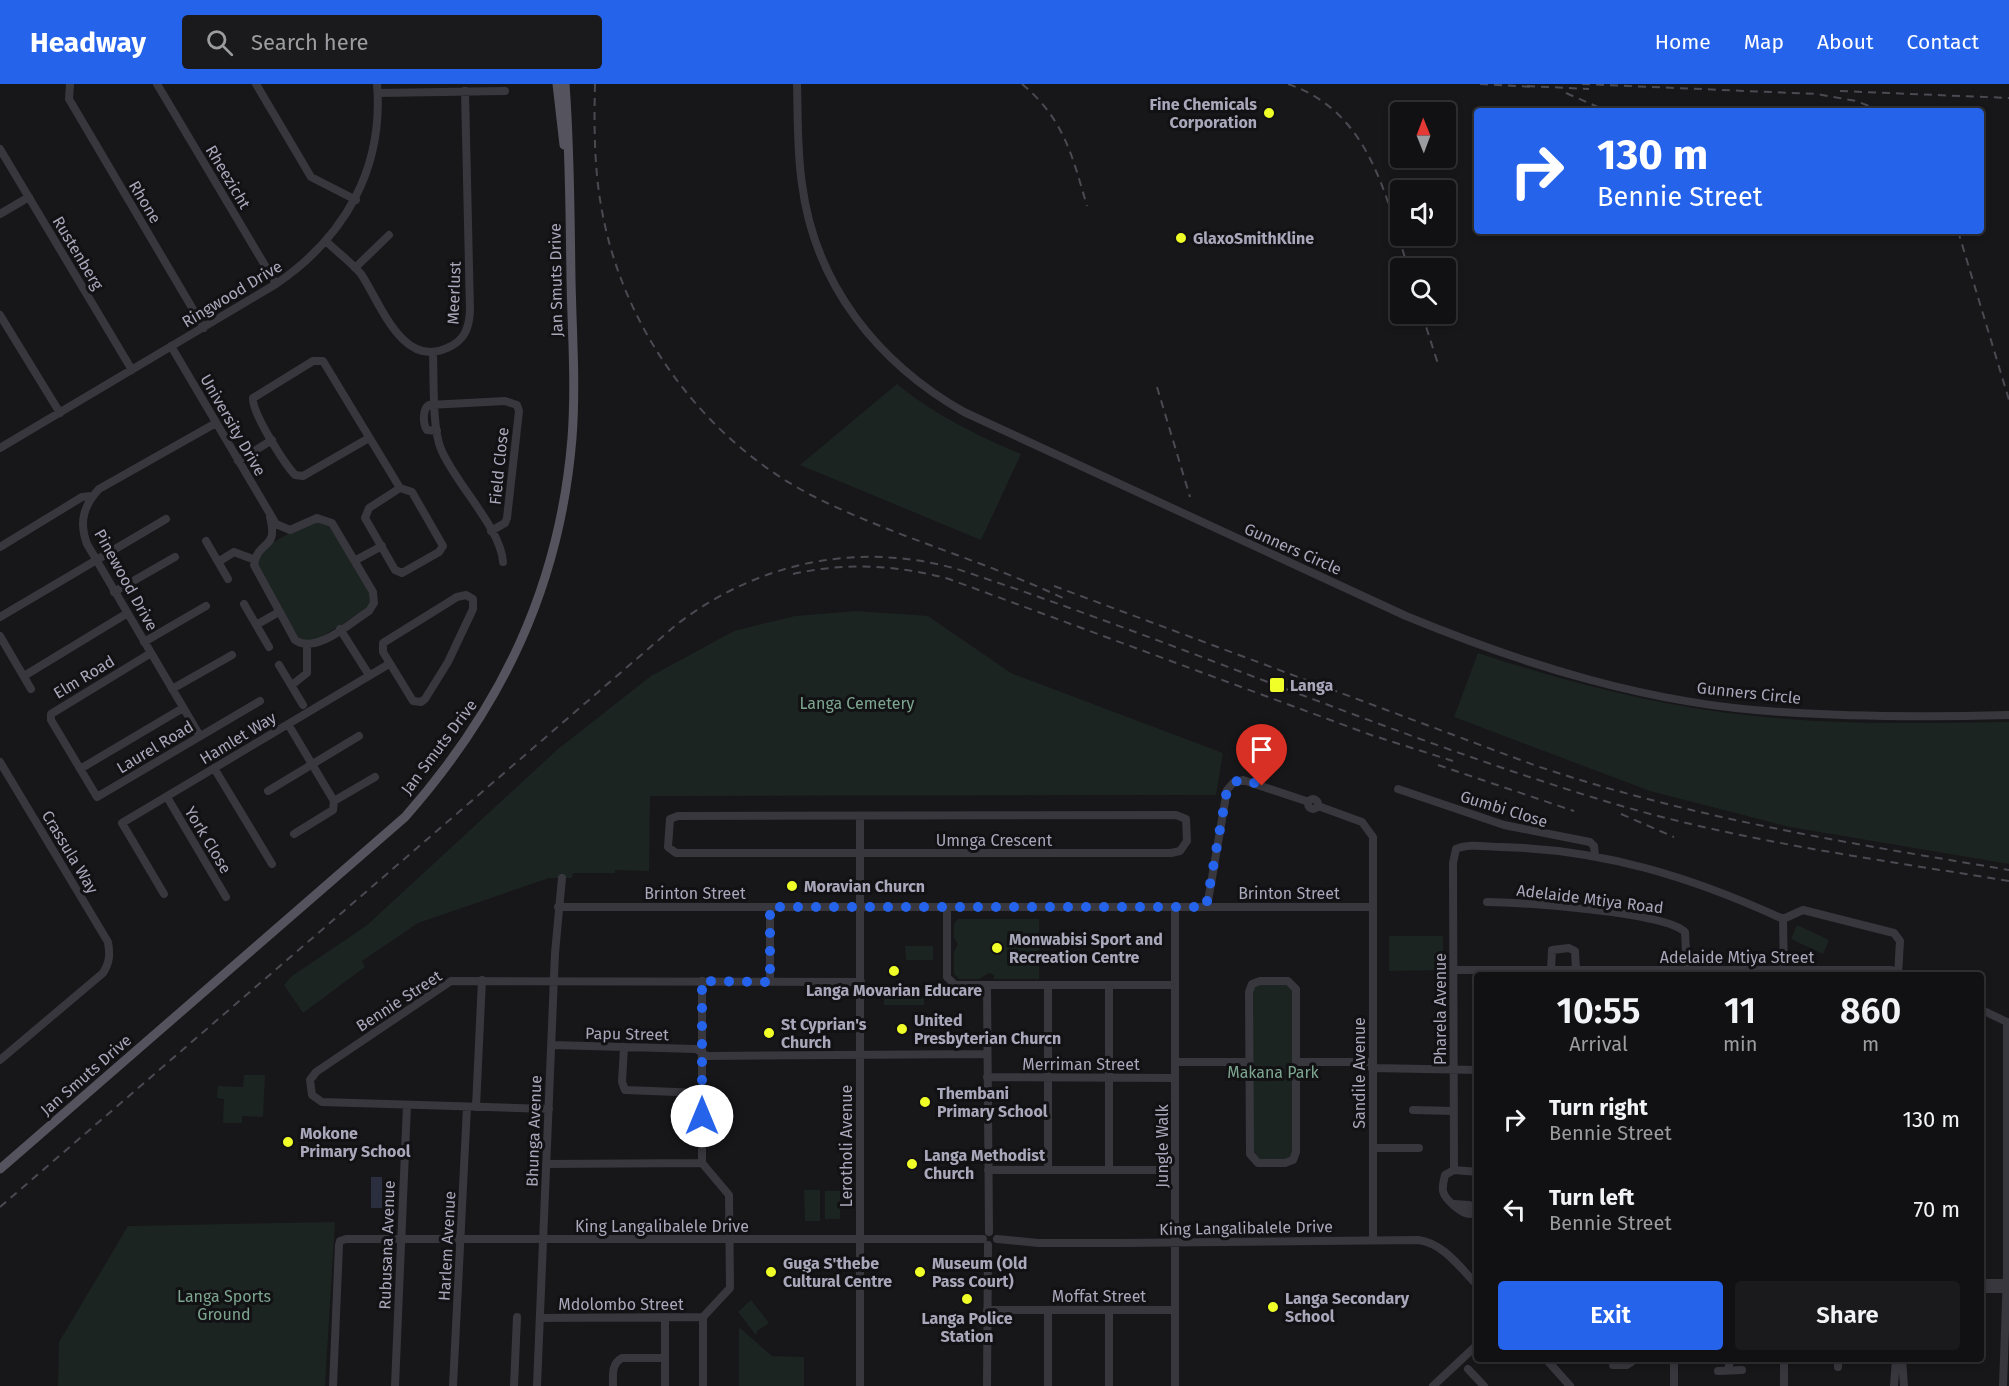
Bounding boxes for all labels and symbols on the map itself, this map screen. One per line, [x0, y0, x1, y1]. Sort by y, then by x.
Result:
place label: Fine Chemicals Corporation [1150, 95, 1257, 132]
north arrow [1390, 102, 1456, 168]
marker: Fine Chemicals Corporation [1262, 106, 1276, 120]
street label: Rheezicht [202, 142, 254, 212]
street label: Rhone [125, 177, 165, 227]
street label: Rustenberg [49, 213, 108, 294]
street label: Jan Smuts Drive [546, 223, 566, 337]
place label: GlaxoSmithKline [1193, 229, 1314, 248]
marker: GlaxoSmithKline [1174, 231, 1188, 245]
street label: Ringwood Drive [179, 257, 285, 331]
street label: Meerlust [443, 261, 465, 325]
street label: University Drive [196, 371, 270, 479]
street label: Field Close [485, 426, 513, 506]
street label: Gunners Circle [1241, 519, 1345, 579]
street label: Pinewood Drive [90, 526, 162, 634]
street label: Elm Road [50, 651, 118, 703]
marker: Langa [1268, 676, 1286, 694]
place label: Langa [1290, 676, 1333, 695]
street label: Gunners Circle [1696, 678, 1802, 708]
park label: Langa Cemetery [800, 694, 915, 713]
street label: Jan Smuts Drive [397, 696, 481, 798]
street label: Hamlet Way [196, 708, 280, 768]
street label: Laurel Road [113, 717, 197, 777]
pin [1236, 724, 1287, 786]
street label: Gumbi Close [1458, 787, 1550, 831]
street label: York Close [181, 803, 235, 877]
street label: Crassula Way [38, 807, 102, 897]
street label: Umnga Crescent [936, 831, 1052, 850]
place label: Moravian Churcn [804, 877, 925, 896]
marker: Moravian Churcn [785, 879, 799, 893]
street label: Adelaide Mtiya Road [1515, 881, 1665, 917]
street label: Brinton Street [644, 884, 746, 903]
street label: Brinton Street [1238, 884, 1340, 903]
place label: Monwabisi Sport and Recreation Centre [1009, 930, 1163, 967]
marker: Monwabisi Sport and Recreation Centre [990, 941, 1004, 955]
street label: Adelaide Mtiya Street [1660, 948, 1814, 967]
street label: Pharela Avenue [1431, 953, 1450, 1065]
marker: Langa Movarian Educare [887, 964, 901, 978]
street label: Bennie Street [353, 966, 445, 1036]
place label: Langa Movarian Educare [806, 981, 982, 1000]
place label: United Presbyterian Churcn [914, 1011, 1061, 1048]
place label: St Cyprian's Church [781, 1015, 867, 1052]
street label: Sandile Avenue [1350, 1017, 1369, 1129]
marker: United Presbyterian Churcn [895, 1022, 909, 1036]
street label: Papu Street [585, 1024, 669, 1044]
marker: St Cyprian's Church [762, 1026, 776, 1040]
street label: Jan Smuts Drive [37, 1030, 135, 1120]
street label: Merriman Street [1022, 1055, 1140, 1074]
park label: Makana Park [1227, 1063, 1320, 1082]
street label: Bhunga Avenue [523, 1075, 545, 1187]
position arrow [670, 1084, 734, 1148]
place label: Thembani Primary School [937, 1084, 1048, 1121]
street label: Lerotholi Avenue [837, 1085, 856, 1207]
marker: Thembani Primary School [918, 1095, 932, 1109]
street label: Jungle Walk [1153, 1103, 1172, 1188]
place label: Mokone Primary School [300, 1124, 411, 1161]
marker: Mokone Primary School [281, 1135, 295, 1149]
place label: Langa Methodist Church [924, 1146, 1046, 1183]
marker: Langa Methodist Church [905, 1157, 919, 1171]
street label: Rubusana Avenue [375, 1180, 399, 1310]
street label: Harlem Avenue [435, 1191, 459, 1301]
street label: King Langalibalele Drive [575, 1217, 749, 1236]
street label: King Langalibalele Drive [1159, 1217, 1333, 1239]
place label: Guga S'thebe Cultural Centre [783, 1254, 892, 1291]
place label: Museum (Old Pass Court) [932, 1254, 1027, 1291]
marker: Guga S'thebe Cultural Centre [764, 1265, 778, 1279]
marker: Museum (Old Pass Court) [913, 1265, 927, 1279]
park label: Langa Sports Ground [177, 1287, 271, 1324]
street label: Moffat Street [1052, 1287, 1146, 1306]
place label: Langa Secondary School [1285, 1289, 1410, 1326]
marker: Langa Police Station [960, 1292, 974, 1306]
street label: Mdolombo Street [558, 1295, 684, 1314]
marker: Langa Secondary School [1266, 1300, 1280, 1314]
place label: Langa Police Station [922, 1309, 1013, 1346]

